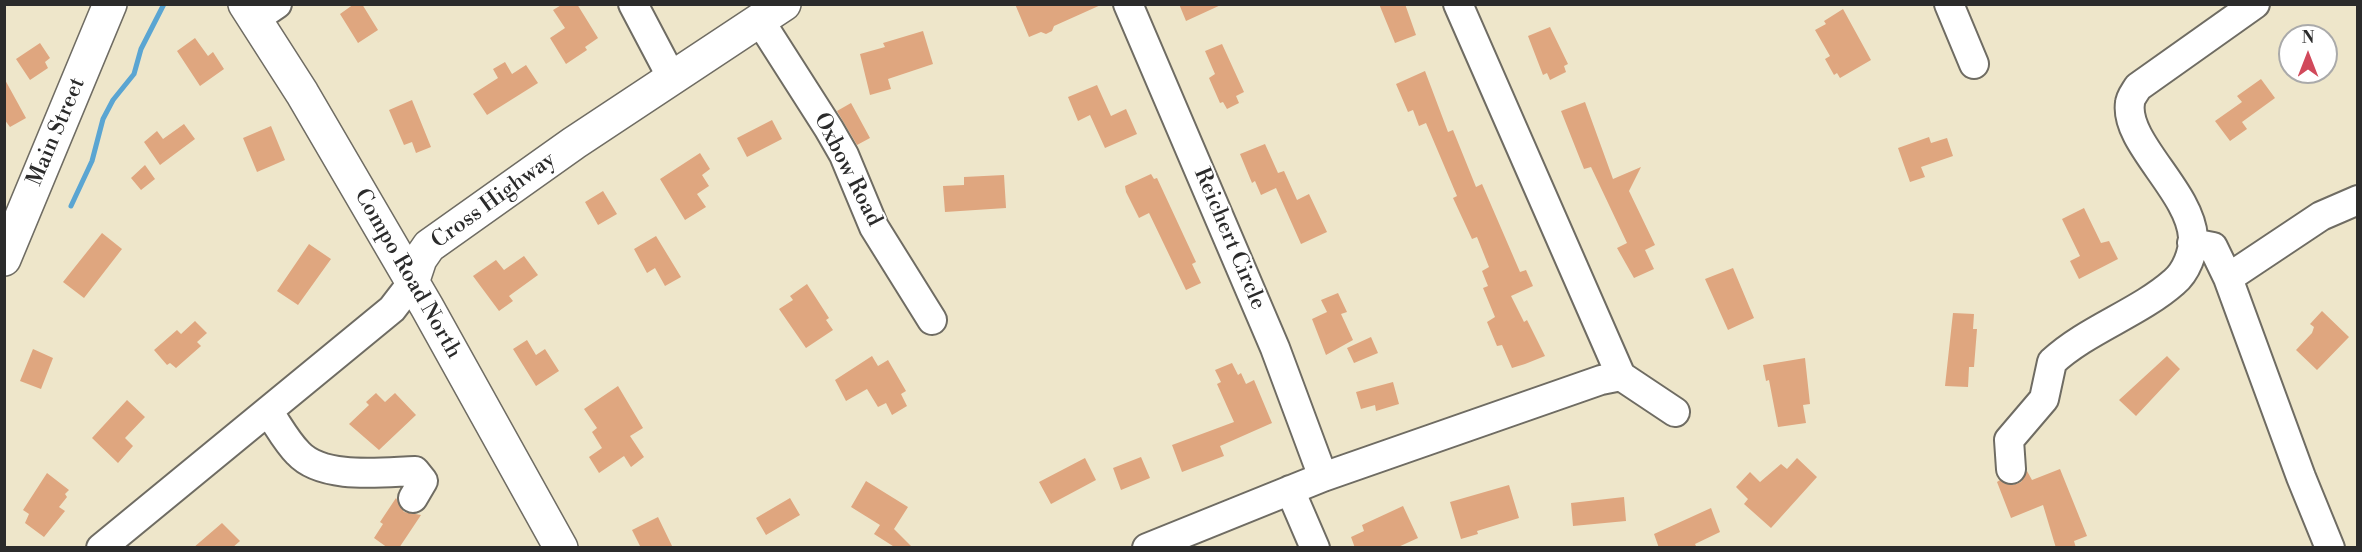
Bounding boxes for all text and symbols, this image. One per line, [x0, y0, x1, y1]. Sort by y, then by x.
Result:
north arrow [2278, 24, 2338, 84]
text: N [2302, 28, 2314, 48]
street label: Main Street [22, 74, 92, 190]
street label: Oxbow Road [807, 109, 887, 231]
street label: Cross Highway [427, 147, 561, 255]
street label: Reichert Circle [1187, 164, 1271, 314]
street label: Compo Road North [348, 184, 466, 364]

